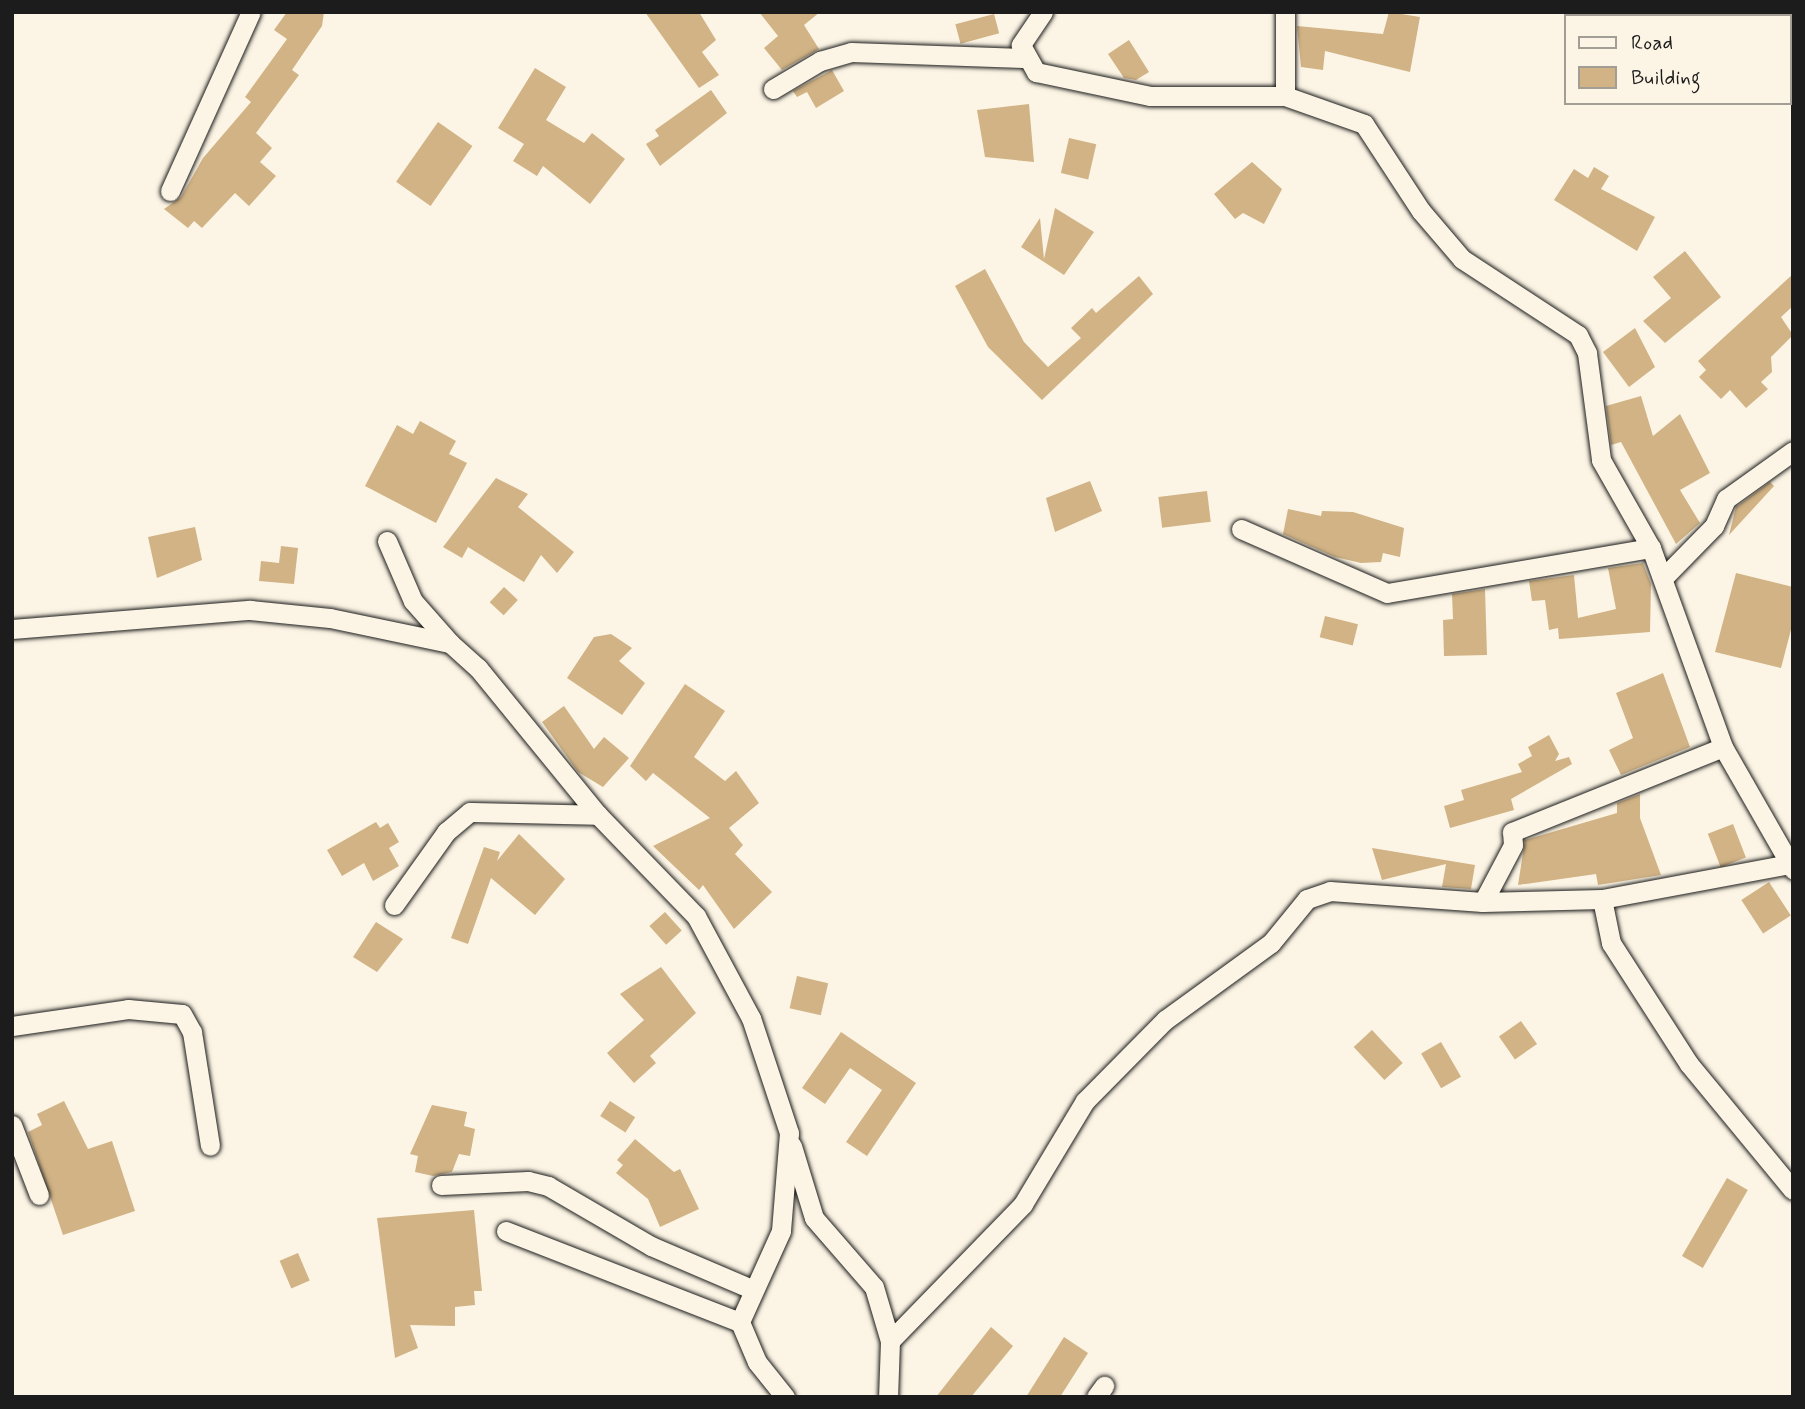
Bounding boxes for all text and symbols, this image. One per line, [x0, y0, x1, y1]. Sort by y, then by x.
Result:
legend [1563, 14, 1791, 105]
text: Road [1631, 29, 1673, 57]
text: Building [1631, 64, 1701, 92]

